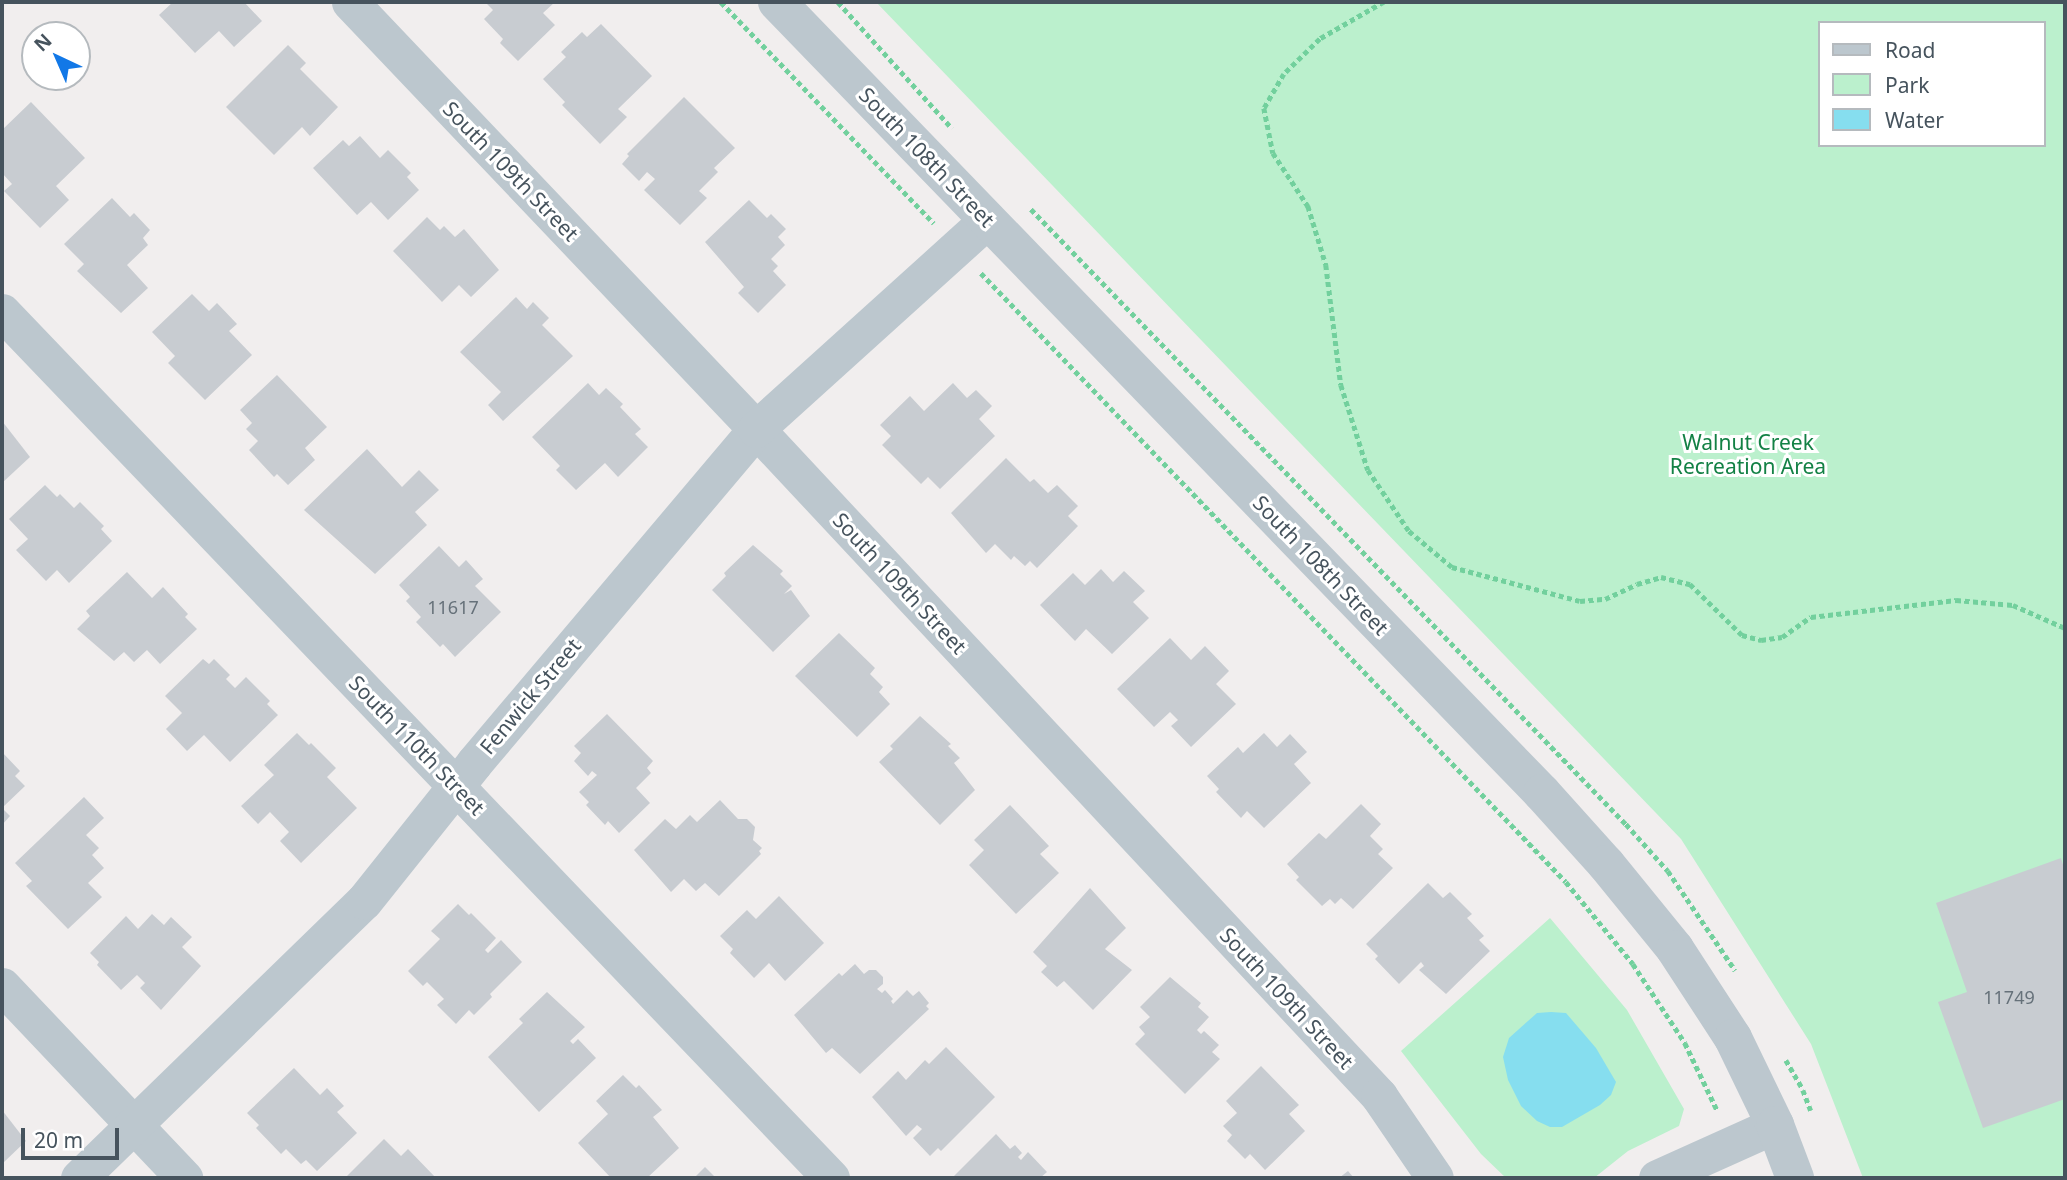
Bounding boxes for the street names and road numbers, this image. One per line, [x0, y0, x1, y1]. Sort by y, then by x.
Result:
street label: South 108th Street [854, 82, 1000, 232]
street label: South 109th Street [438, 96, 584, 246]
street label: South 108th Street [1248, 490, 1394, 640]
street label: South 109th Street [828, 507, 972, 659]
street label: Fenwick Street [474, 633, 586, 759]
street label: South 110th Street [344, 670, 490, 820]
street label: South 109th Street [1215, 922, 1359, 1074]

